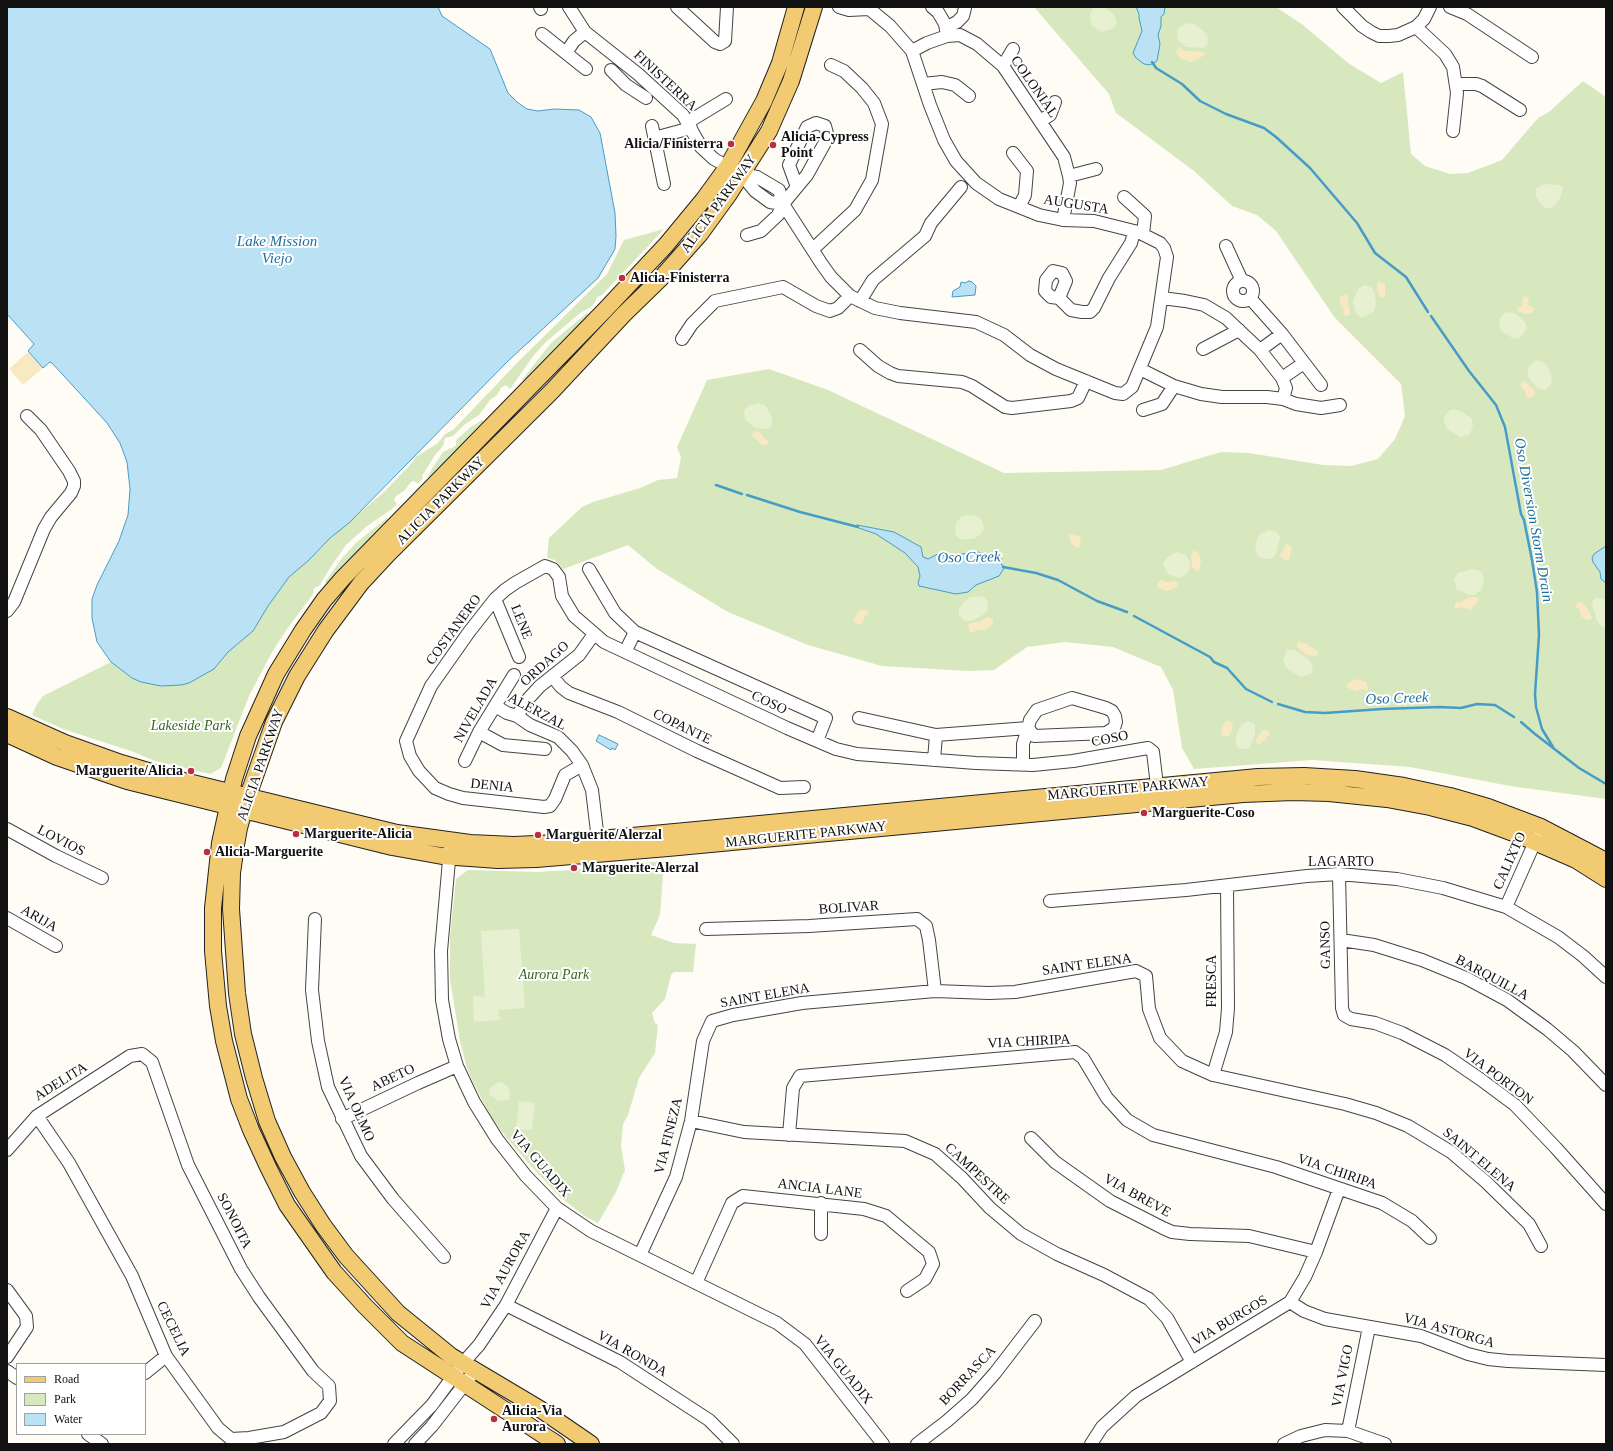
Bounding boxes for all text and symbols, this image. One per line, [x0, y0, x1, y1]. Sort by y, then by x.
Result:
street label: FINISTERRA [630, 47, 700, 115]
street label: COLONIAL [1007, 53, 1061, 121]
place label: Alicia-Cypress Point [781, 129, 869, 162]
place label: Alicia/Finisterra [624, 136, 723, 152]
marker: Alicia/Finisterra [726, 139, 736, 149]
marker: Alicia-Cypress Point [768, 140, 778, 150]
street label: ALICIA PARKWAY [678, 151, 760, 257]
street label: AUGUSTA [1042, 192, 1110, 218]
water label: Lake Mission Viejo [237, 233, 317, 268]
place label: Alicia-Finisterra [630, 270, 730, 286]
marker: Alicia-Finisterra [617, 273, 627, 283]
water label: Oso Diversion Storm Drain [1510, 437, 1556, 603]
street label: ALICIA PARKWAY [393, 453, 489, 549]
water label: Oso Creek [937, 548, 1001, 568]
street label: COSTANERO [423, 592, 485, 668]
street label: LENE [507, 602, 535, 642]
street label: ORDAGO [517, 638, 573, 690]
street label: NIVELADA [451, 674, 501, 746]
street label: COSO [749, 687, 789, 719]
water label: Oso Creek [1365, 689, 1429, 709]
street label: ALERZAL [505, 690, 569, 734]
street label: COPANTE [650, 706, 714, 748]
street label: ALICIA PARKWAY [234, 707, 288, 823]
park label: Lakeside Park [151, 718, 231, 734]
street label: COSO [1090, 727, 1130, 751]
place label: Marguerite/Alicia [76, 763, 183, 779]
marker: Marguerite/Alicia [186, 766, 196, 776]
street label: MARGUERITE PARKWAY [1047, 774, 1209, 804]
street label: DENIA [469, 775, 515, 797]
place label: Marguerite-Coso [1152, 805, 1255, 821]
marker: Marguerite-Coso [1139, 808, 1149, 818]
street label: MARGUERITE PARKWAY [725, 818, 887, 852]
street label: LOVIOS [34, 822, 88, 860]
place label: Marguerite-Alicia [304, 826, 412, 842]
place label: Marguerite/Alerzal [546, 827, 662, 843]
marker: Marguerite-Alicia [291, 829, 301, 839]
marker: Marguerite/Alerzal [533, 830, 543, 840]
street label: CALIXTO [1490, 830, 1530, 892]
place label: Alicia-Marguerite [215, 844, 323, 860]
marker: Alicia-Marguerite [202, 847, 212, 857]
street label: LAGARTO [1308, 854, 1374, 870]
place label: Marguerite-Alerzal [582, 860, 699, 876]
marker: Marguerite-Alerzal [569, 863, 579, 873]
street label: BOLIVAR [818, 898, 880, 918]
street label: ARIJA [18, 902, 60, 936]
street label: GANSO [1317, 921, 1335, 969]
street label: SAINT ELENA [1041, 950, 1133, 980]
street label: BARQUILLA [1452, 952, 1532, 1004]
street label: FRESCA [1204, 955, 1220, 1007]
park label: Aurora Park [519, 967, 589, 983]
street label: SAINT ELENA [719, 980, 811, 1012]
street label: VIA CHIRIPA [987, 1031, 1071, 1053]
street label: VIA PORTON [1460, 1045, 1536, 1109]
street label: ADELITA [31, 1059, 91, 1105]
street label: ABETO [368, 1061, 418, 1095]
street label: VIA OLMO [334, 1074, 378, 1144]
street label: VIA FINEZA [651, 1096, 687, 1176]
street label: SAINT ELENA [1439, 1124, 1519, 1196]
street label: VIA GUADIX [506, 1127, 574, 1201]
street label: CAMPESTRE [941, 1140, 1013, 1208]
street label: VIA CHIRIPA [1295, 1151, 1379, 1193]
street label: VIA BREVE [1100, 1171, 1174, 1221]
street label: ANCIA LANE [777, 1175, 863, 1203]
street label: SONOITA [213, 1190, 255, 1252]
street label: VIA AURORA [477, 1228, 535, 1312]
street label: VIA BURGOS [1189, 1292, 1271, 1350]
street label: CECELIA [152, 1299, 194, 1359]
street label: VIA ASTORGA [1401, 1310, 1497, 1352]
street label: VIA RONDA [594, 1327, 670, 1381]
street label: VIA GUADIX [810, 1332, 876, 1408]
street label: BORRASCA [936, 1343, 1000, 1409]
street label: VIA VIGO [1329, 1343, 1357, 1409]
legend [16, 1363, 146, 1435]
text: Road [54, 1372, 79, 1386]
text: Park [54, 1392, 76, 1406]
place label: Alicia-Via Aurora [502, 1403, 562, 1436]
text: Water [54, 1412, 82, 1426]
marker: Alicia-Via Aurora [489, 1414, 499, 1424]

